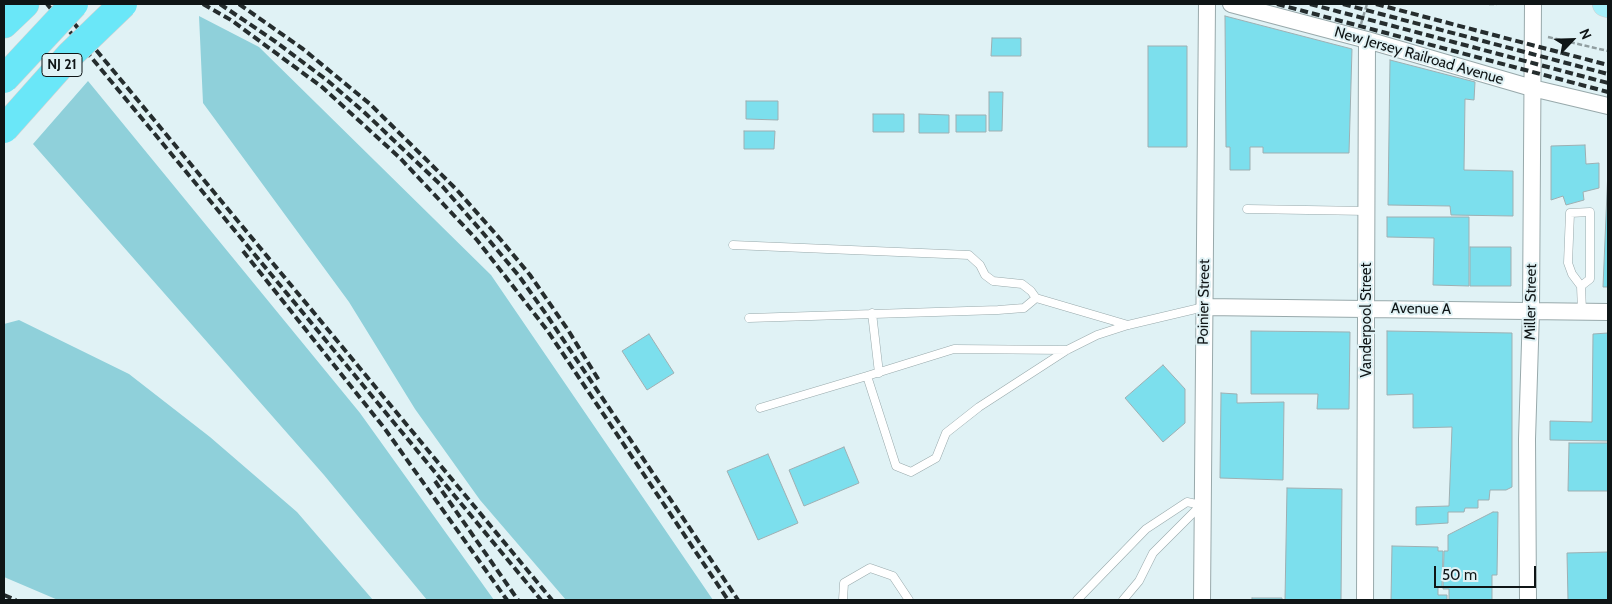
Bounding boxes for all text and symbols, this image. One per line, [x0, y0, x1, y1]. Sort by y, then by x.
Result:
north arrow [1547, 15, 1597, 65]
street label: New Jersey Railroad Avenue [1332, 23, 1506, 89]
text: N [1575, 26, 1596, 42]
road number: NJ 21 [42, 54, 82, 76]
street label: Poinier Street [1194, 259, 1214, 345]
street label: Vanderpool Street [1358, 262, 1376, 378]
street label: Miller Street [1521, 264, 1541, 340]
street label: Avenue A [1391, 299, 1451, 319]
scale bar [1437, 556, 1540, 588]
text: 50 m [1442, 566, 1477, 584]

